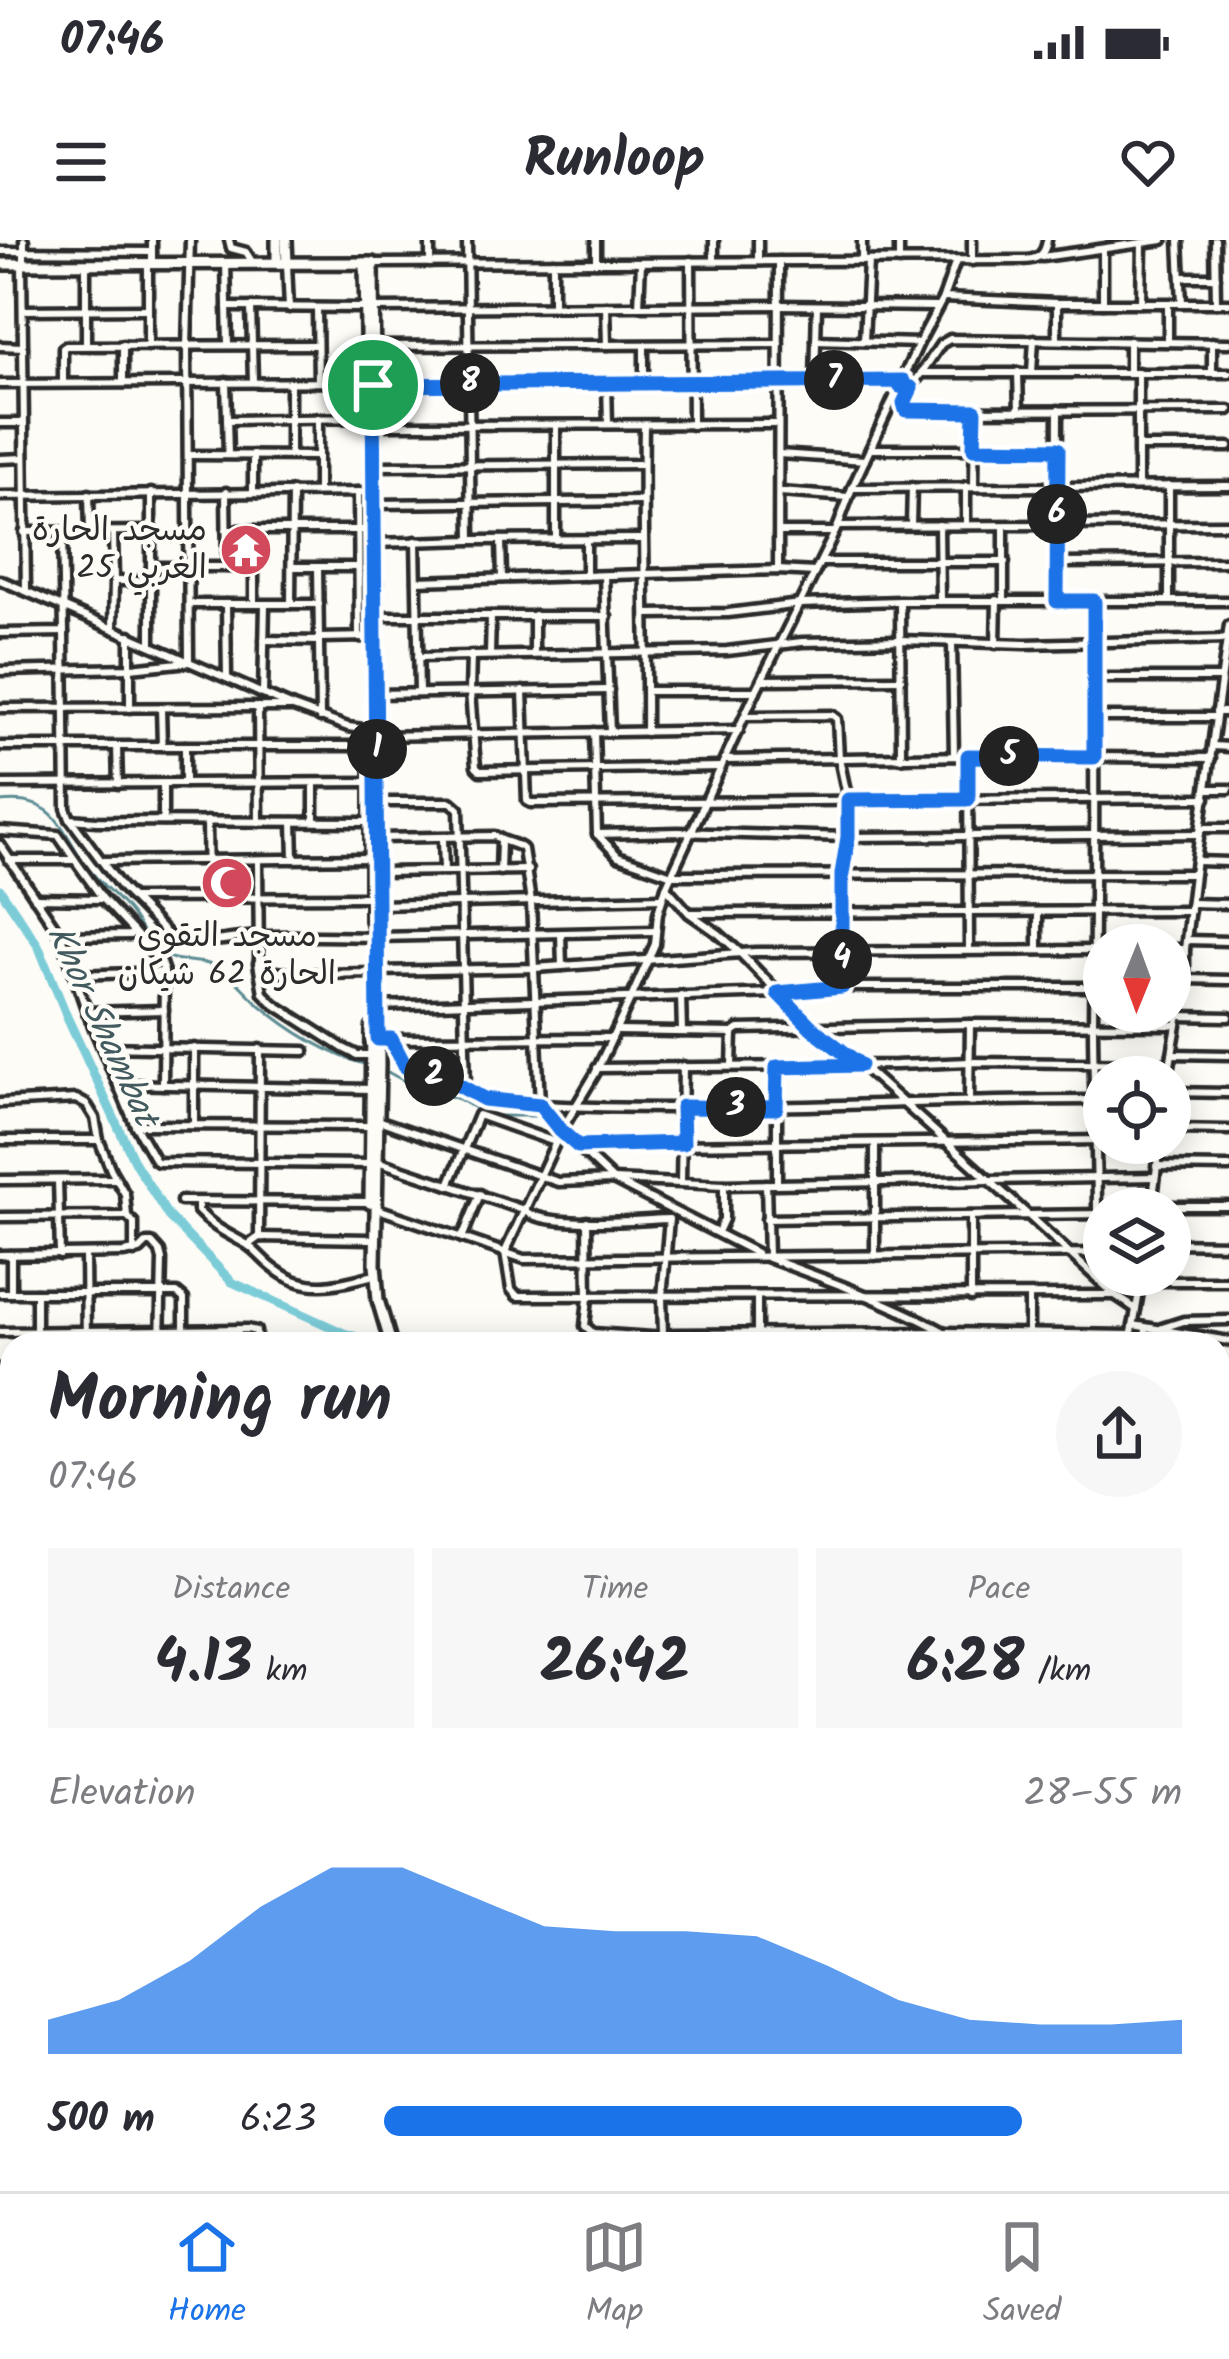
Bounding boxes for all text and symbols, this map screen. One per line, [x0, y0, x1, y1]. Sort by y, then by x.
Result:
text: 07:46 [60, 6, 164, 78]
text: Runloop [524, 119, 705, 205]
icon: menu [48, 129, 114, 195]
icon: heart [1115, 129, 1181, 195]
pin [322, 334, 424, 436]
pin: 7 [804, 350, 864, 410]
icon: arrive [340, 352, 406, 418]
pin: 8 [440, 353, 500, 413]
text: 7 [826, 353, 842, 406]
text: 8 [460, 356, 480, 409]
pin: 6 [1027, 484, 1087, 544]
text: 6 [1048, 487, 1066, 540]
place label: مسجد الحارة 25 الغربي [32, 505, 207, 596]
temple icon: مسجد الحارة 25 الغربي [218, 522, 274, 578]
pin: 1 [347, 719, 407, 779]
text: 1 [372, 722, 382, 775]
pin: 5 [979, 726, 1039, 786]
text: 5 [1001, 729, 1017, 782]
mosque icon: مسجد التقوى الحارة 62 شيكان [199, 855, 255, 911]
place label: مسجد التقوى الحارة 62 شيكان [118, 911, 336, 1002]
water label: Khor Shambat [29, 916, 175, 1141]
north arrow [1083, 924, 1191, 1032]
map controls [1083, 924, 1191, 1296]
pin: 4 [812, 929, 872, 989]
text: 4 [833, 932, 851, 985]
pin: 2 [404, 1046, 464, 1106]
text: 2 [424, 1049, 444, 1102]
button: locate [1083, 1056, 1191, 1164]
pin: 3 [706, 1077, 766, 1137]
text: 3 [727, 1080, 745, 1133]
button: layers [1083, 1188, 1191, 1296]
text: Morning run [48, 1350, 392, 1455]
button: share [1056, 1371, 1182, 1497]
text: 07:46 [48, 1448, 138, 1510]
text: Distance [172, 1564, 290, 1617]
text: Time [582, 1564, 648, 1617]
text: Pace [968, 1564, 1030, 1617]
text: 4.13 [155, 1617, 252, 1713]
text: 26:42 [540, 1617, 690, 1713]
text: 6:28 [907, 1617, 1025, 1713]
text: km [252, 1646, 307, 1699]
text: /km [1025, 1646, 1091, 1699]
text: Elevation [48, 1764, 196, 1826]
text: 28–55 m [1024, 1764, 1182, 1826]
text: 500 m [48, 2090, 155, 2152]
text: 6:23 [240, 2090, 316, 2152]
tab: Home [168, 2214, 246, 2339]
tab: Map [581, 2214, 647, 2339]
tab: Saved [983, 2214, 1061, 2339]

